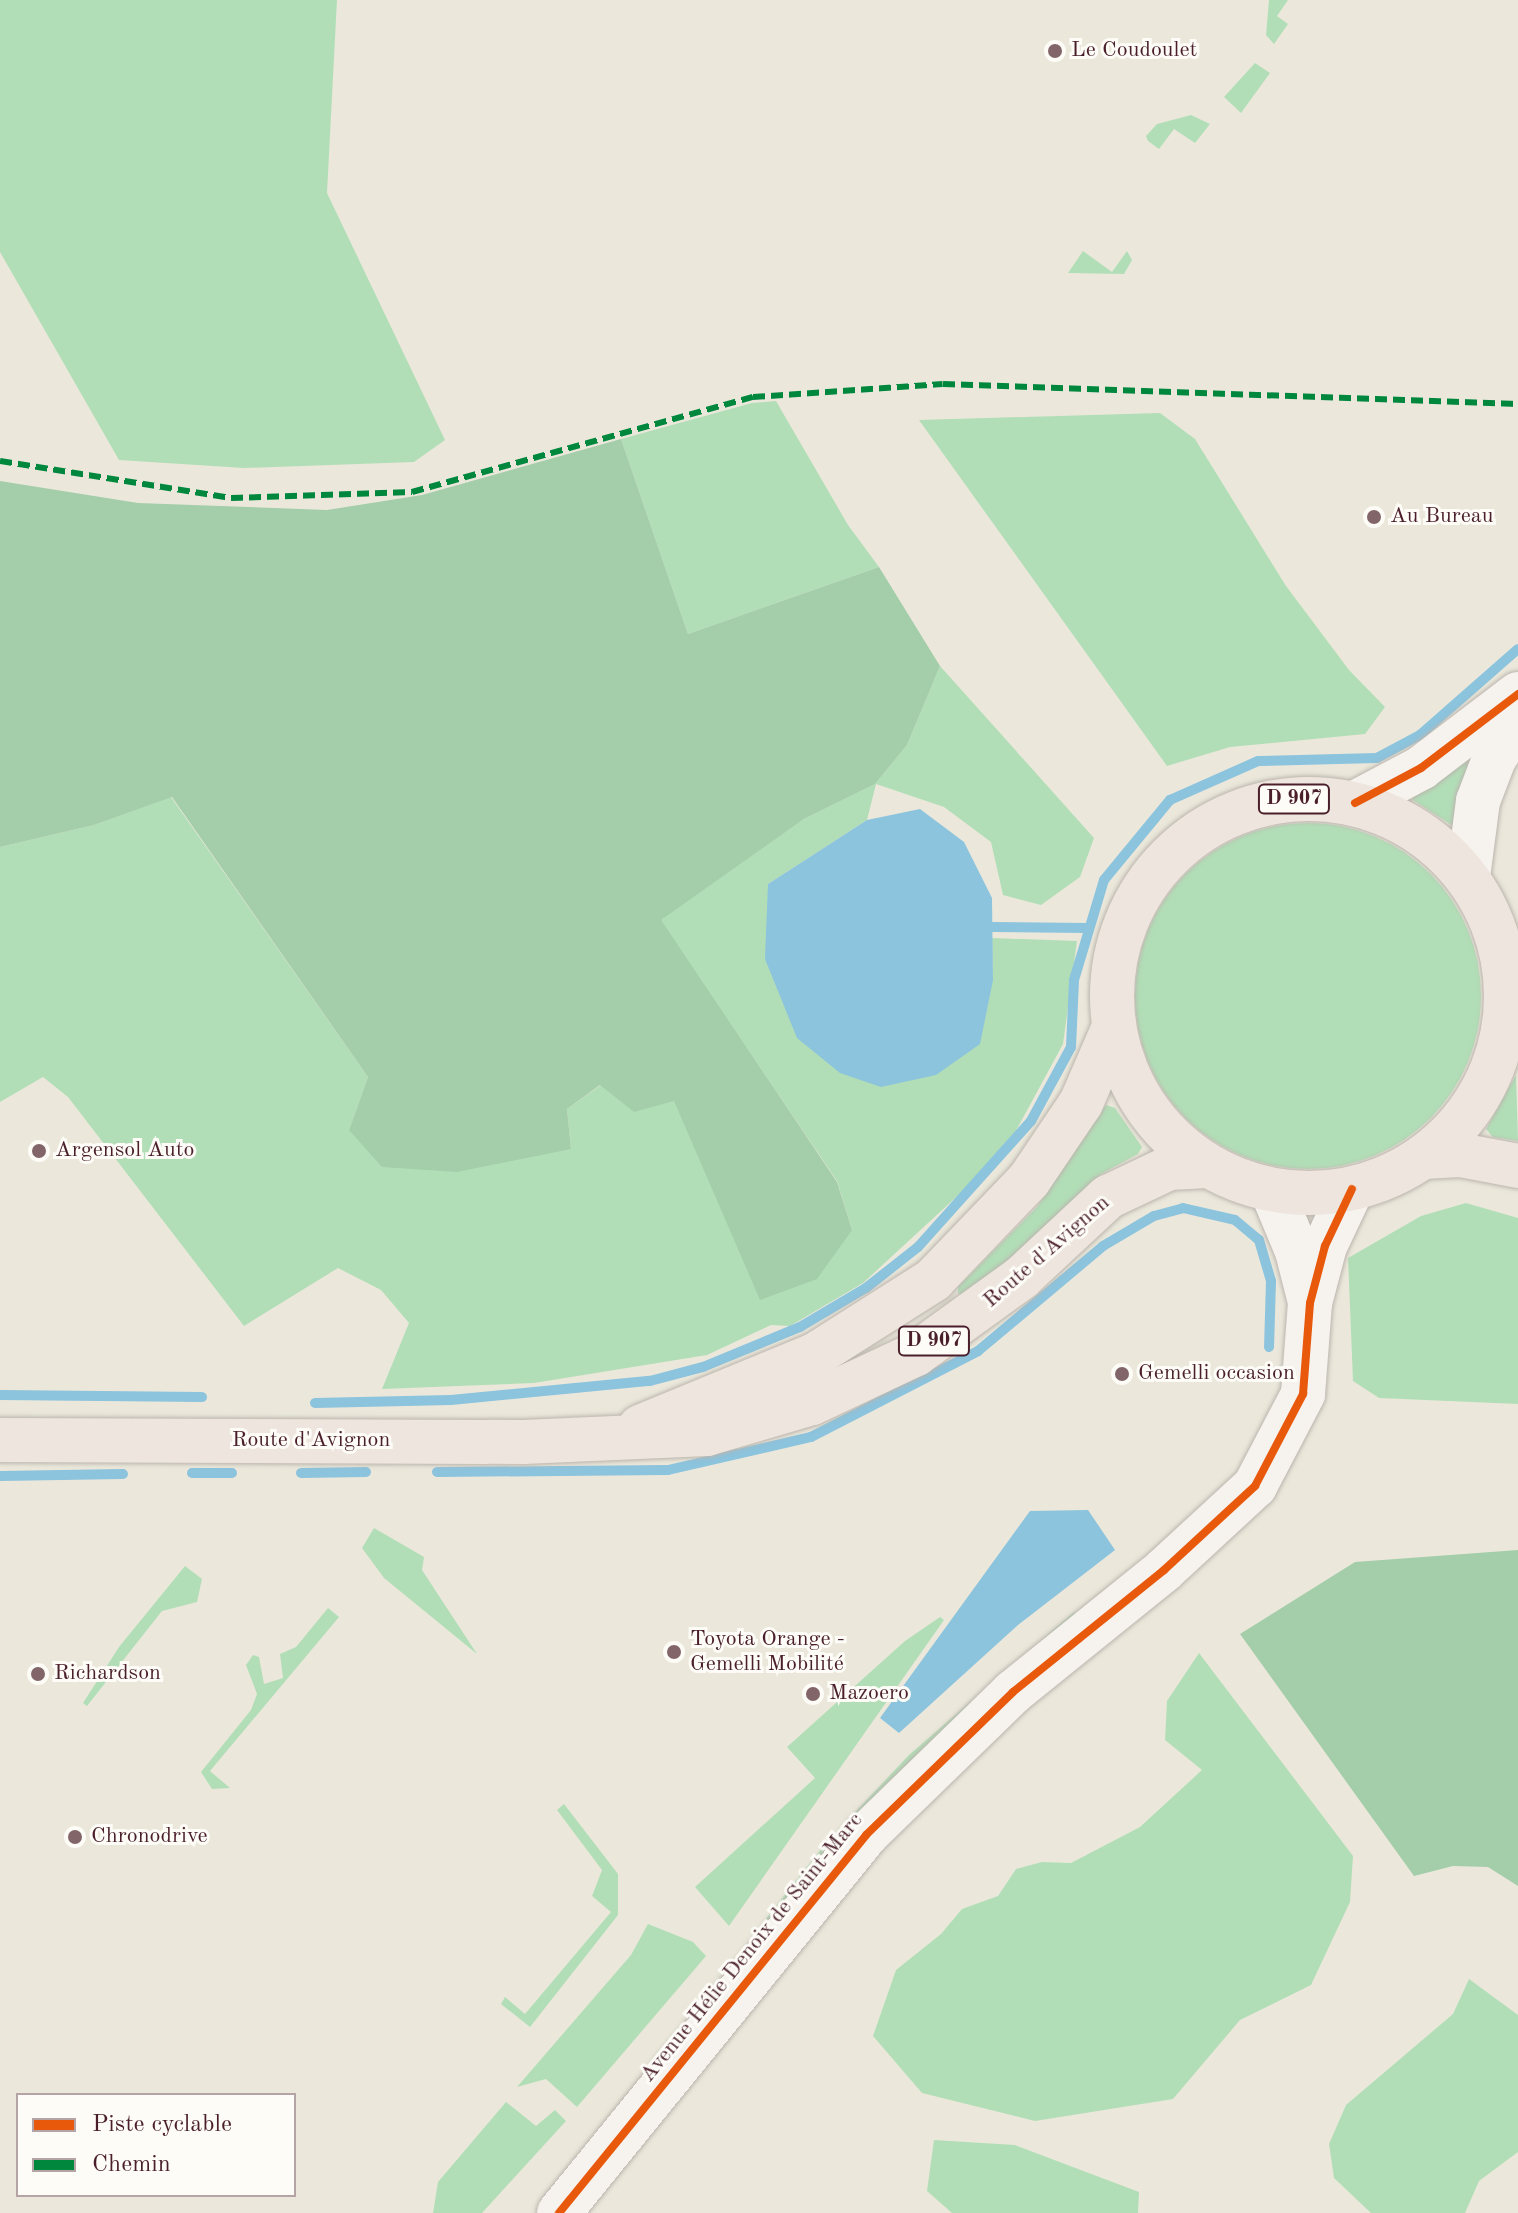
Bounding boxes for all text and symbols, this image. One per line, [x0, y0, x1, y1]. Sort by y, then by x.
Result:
place label: Le Coudoulet [1071, 38, 1197, 64]
marker: Le Coudoulet [1046, 42, 1064, 60]
place label: Au Bureau [1390, 504, 1493, 530]
marker: Au Bureau [1365, 508, 1383, 526]
road number: D 907 [1256, 783, 1332, 815]
place label: Argensol Auto [55, 1138, 194, 1164]
marker: Argensol Auto [30, 1142, 48, 1160]
street label: Route d'Avignon [978, 1190, 1116, 1314]
road number: D 907 [896, 1325, 972, 1357]
place label: Gemelli occasion [1138, 1361, 1295, 1387]
marker: Gemelli occasion [1113, 1365, 1131, 1383]
street label: Route d'Avignon [232, 1428, 390, 1454]
place label: Toyota Orange - Gemelli Mobilité [690, 1626, 845, 1678]
marker: Toyota Orange - Gemelli Mobilité [665, 1643, 683, 1661]
place label: Richardson [54, 1661, 161, 1687]
marker: Richardson [29, 1665, 47, 1683]
place label: Mazoero [829, 1681, 909, 1707]
marker: Mazoero [804, 1685, 822, 1703]
street label: Avenue Hélie Denoix de Saint-Marc [635, 1808, 869, 2088]
place label: Chronodrive [91, 1824, 208, 1850]
marker: Chronodrive [66, 1828, 84, 1846]
legend [16, 2093, 296, 2197]
text: Piste cyclable [92, 2113, 232, 2137]
text: Chemin [92, 2153, 171, 2177]

